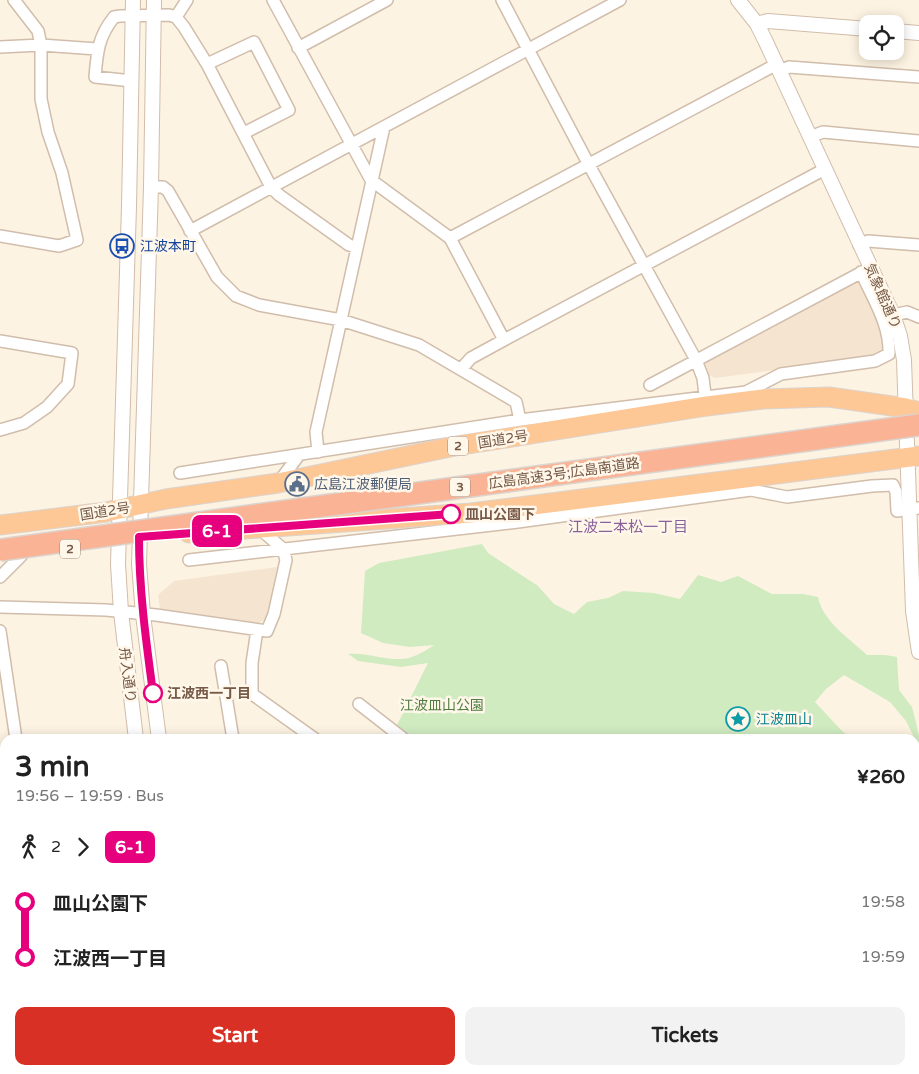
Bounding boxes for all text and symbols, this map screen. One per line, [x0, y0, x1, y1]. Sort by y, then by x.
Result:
map controls [859, 15, 904, 60]
button: locate [859, 15, 904, 60]
bus stop icon: 江波本町 [109, 233, 135, 259]
place label: 江波本町 [140, 238, 196, 255]
street label: 気象館通り [861, 261, 905, 332]
street label: 国道2号 [477, 427, 529, 452]
road number: 2 [448, 436, 468, 456]
street label: 広島高速3号;広島南道路 [487, 454, 641, 493]
public building icon: 広島江波郵便局 [284, 471, 310, 497]
place label: 広島江波郵便局 [314, 476, 412, 493]
road number: 3 [450, 478, 470, 497]
street label: 国道2号 [79, 499, 131, 524]
marker: 皿山公園下 [441, 504, 461, 524]
place label: 皿山公園下 [465, 506, 535, 523]
line badge: 6-1 [188, 515, 246, 547]
district label: 江波二本松一丁目 [568, 518, 688, 536]
text: 6-1 [202, 520, 232, 542]
road number: 2 [60, 540, 80, 558]
street label: 舟入通り [116, 646, 139, 704]
marker: 江波西一丁目 [143, 683, 163, 703]
place label: 江波西一丁目 [167, 685, 251, 702]
park label: 江波皿山公園 [400, 697, 484, 714]
place icon: 江波皿山 [725, 706, 751, 732]
place label: 江波皿山 [756, 711, 812, 728]
text: 3 min [15, 750, 90, 784]
text: ¥260 [857, 766, 905, 788]
text: 19:56 – 19:59 · Bus [15, 786, 164, 806]
icon: walk [15, 833, 43, 861]
icon: forward [69, 833, 97, 861]
text: 6-1 [115, 836, 145, 858]
text: 2 [51, 837, 61, 857]
text: 19:58 [861, 892, 905, 912]
text: 皿山公園下 [53, 893, 148, 915]
text: 19:59 [861, 947, 905, 967]
text: 江波西一丁目 [53, 948, 167, 970]
button: Start [15, 1007, 455, 1065]
button: Tickets [465, 1007, 905, 1065]

